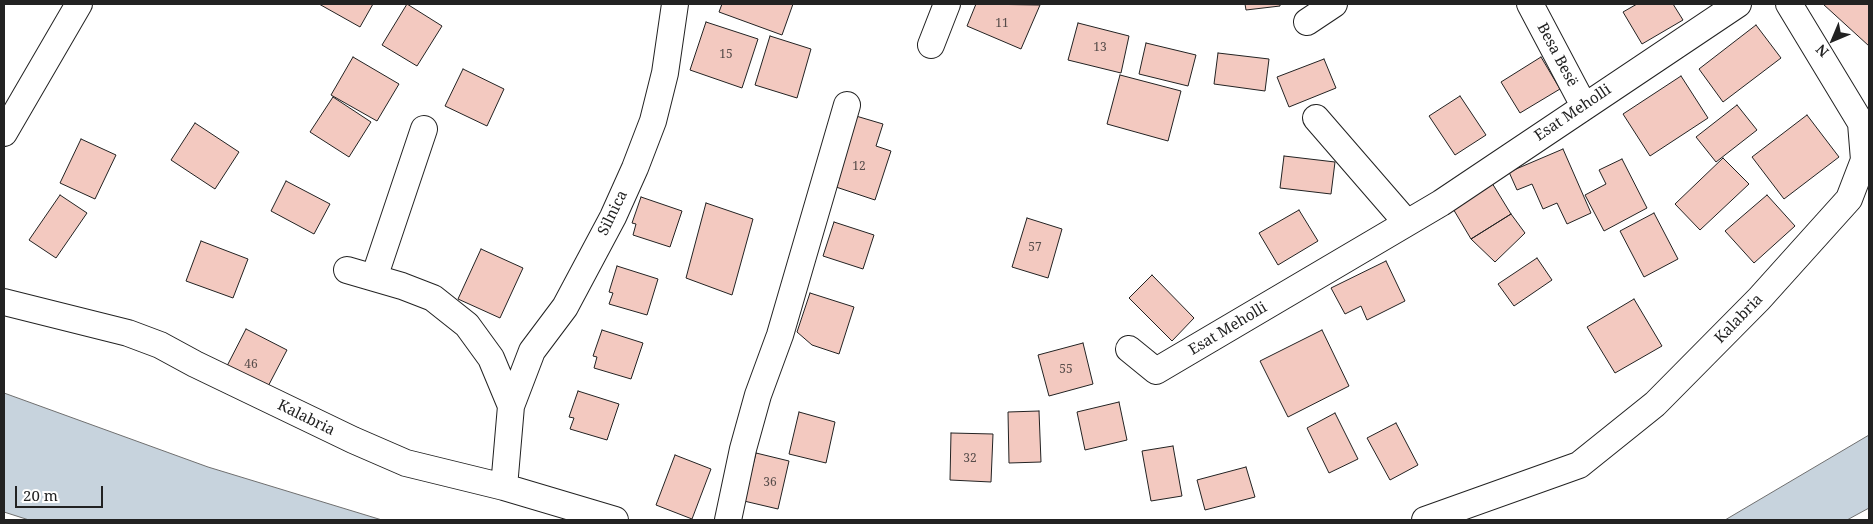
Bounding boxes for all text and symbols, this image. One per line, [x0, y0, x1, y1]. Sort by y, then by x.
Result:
north arrow [1808, 15, 1858, 65]
house number: 11 [995, 17, 1009, 31]
street label: Besa Besë [1533, 20, 1581, 90]
text: N [1811, 40, 1833, 62]
house number: 13 [1093, 41, 1107, 55]
house number: 15 [719, 48, 733, 62]
street label: Esat Meholli [1531, 81, 1615, 145]
house number: 12 [852, 160, 866, 174]
street label: Silnica [594, 188, 632, 238]
house number: 57 [1028, 241, 1042, 255]
street label: Kalabria [1711, 291, 1767, 347]
street label: Esat Meholli [1186, 299, 1270, 359]
house number: 46 [244, 358, 258, 372]
house number: 55 [1059, 363, 1073, 377]
street label: Kalabria [274, 396, 338, 440]
house number: 32 [963, 452, 977, 466]
scale bar [18, 476, 105, 508]
house number: 36 [763, 476, 777, 490]
text: 20 m [23, 485, 58, 505]

